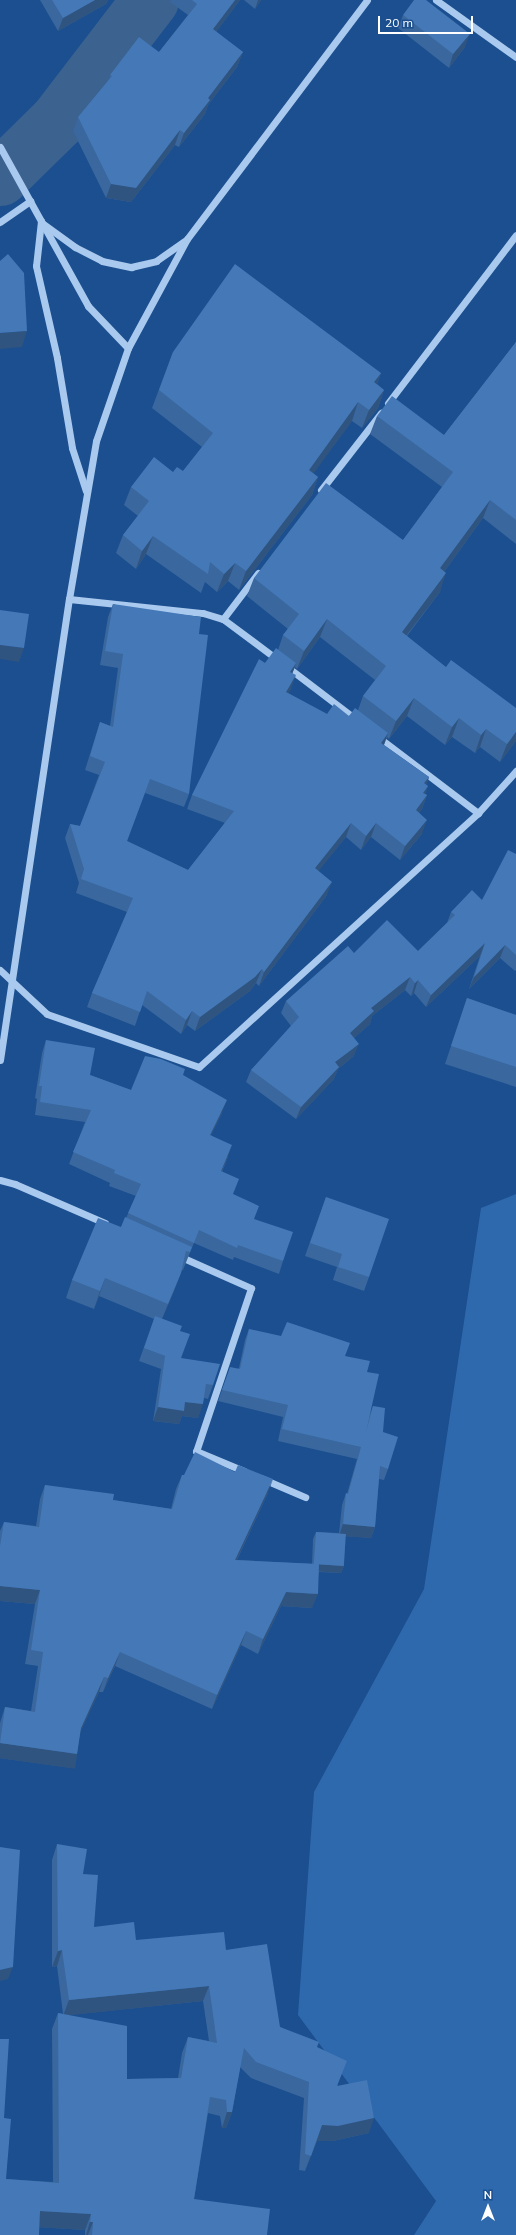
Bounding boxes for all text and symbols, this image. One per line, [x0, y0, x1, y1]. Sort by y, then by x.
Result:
scale bar [380, 8, 475, 34]
text: 20 m [385, 15, 413, 30]
north arrow [468, 2187, 508, 2227]
text: N [484, 2188, 492, 2202]

